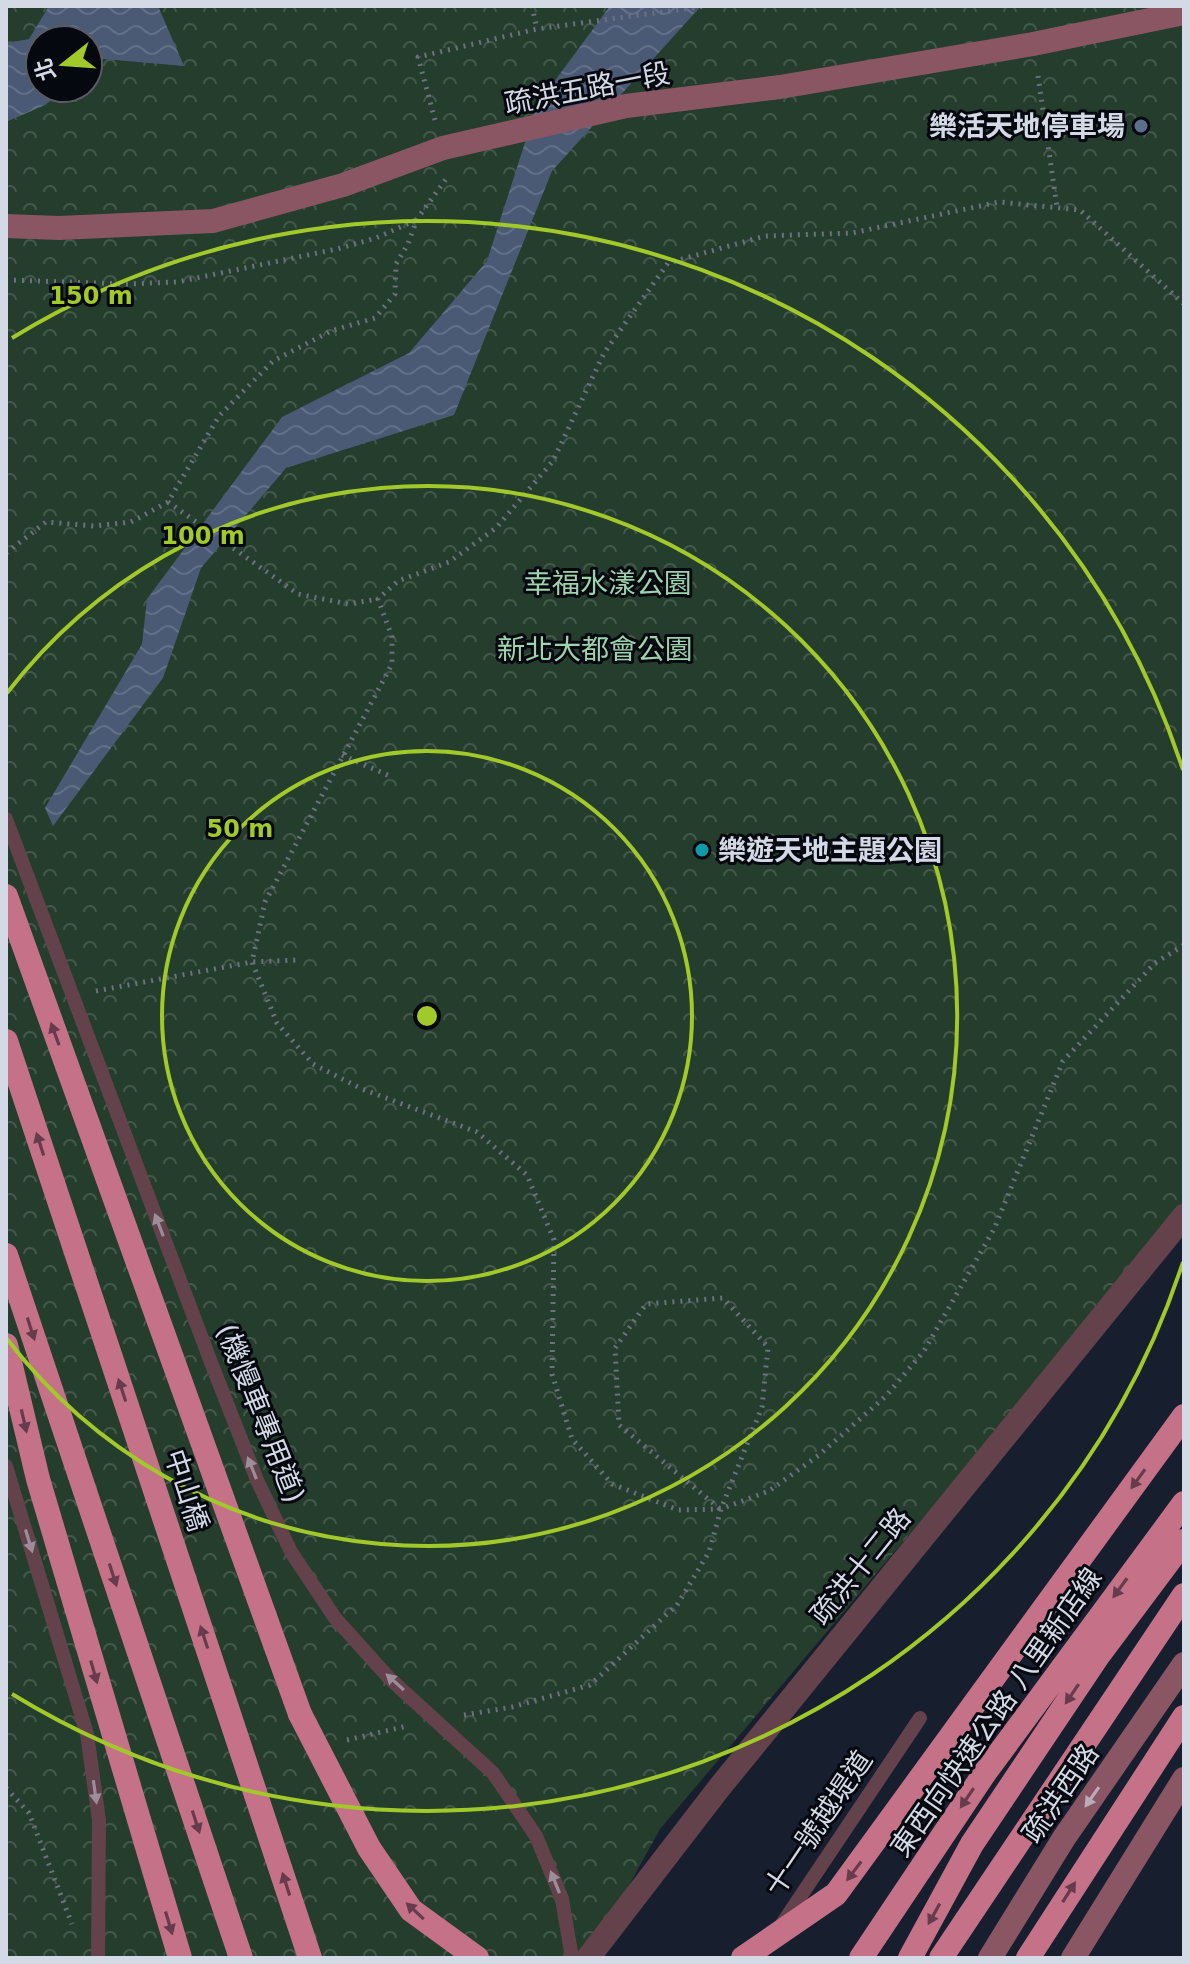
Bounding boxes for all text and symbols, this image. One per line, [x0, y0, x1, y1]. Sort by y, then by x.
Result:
north arrow [24, 24, 104, 104]
text: 北 [30, 56, 61, 84]
street label: 疏洪五路一段 [501, 56, 673, 121]
place label: 樂活天地停車場 [929, 110, 1125, 143]
marker: 樂活天地停車場 [1132, 117, 1150, 135]
text: 150 m [49, 282, 133, 310]
text: 100 m [161, 522, 245, 550]
park label: 幸福水漾公園 [524, 567, 692, 600]
park label: 新北大都會公園 [497, 633, 693, 666]
text: 50 m [207, 815, 273, 843]
place label: 樂遊天地主題公園 [718, 834, 942, 867]
marker: 樂遊天地主題公園 [693, 841, 711, 859]
centre of rings [413, 1002, 441, 1030]
one-way arrow [49, 1022, 61, 1046]
one-way arrow [33, 1131, 46, 1155]
one-way arrow [152, 1213, 165, 1237]
one-way arrow [25, 1317, 37, 1341]
street label: (機慢車專用道) [210, 1319, 311, 1507]
one-way arrow [115, 1378, 128, 1402]
one-way arrow [18, 1409, 31, 1434]
street label: 中山橋 [158, 1445, 215, 1535]
one-way arrow [246, 1456, 259, 1480]
one-way arrow [1131, 1469, 1147, 1490]
street label: 疏洪十二路 [804, 1502, 917, 1631]
one-way arrow [23, 1529, 35, 1553]
street label: 東西向快速公路 八里新店線 [884, 1562, 1109, 1863]
one-way arrow [108, 1563, 120, 1587]
one-way arrow [1112, 1577, 1128, 1599]
one-way arrow [197, 1625, 210, 1649]
one-way arrow [88, 1659, 100, 1684]
one-way arrow [386, 1674, 405, 1692]
one-way arrow [1065, 1684, 1080, 1705]
street label: 疏洪西路 [1015, 1738, 1105, 1849]
street label: 十一號越堤道 [758, 1744, 879, 1902]
one-way arrow [89, 1780, 102, 1805]
one-way arrow [1085, 1786, 1100, 1807]
one-way arrow [960, 1788, 975, 1809]
one-way arrow [190, 1810, 202, 1834]
one-way arrow [846, 1860, 862, 1881]
one-way arrow [549, 1870, 562, 1894]
one-way arrow [279, 1872, 291, 1896]
one-way arrow [1062, 1881, 1076, 1903]
one-way arrow [406, 1903, 425, 1921]
one-way arrow [927, 1903, 941, 1925]
one-way arrow [163, 1911, 176, 1935]

